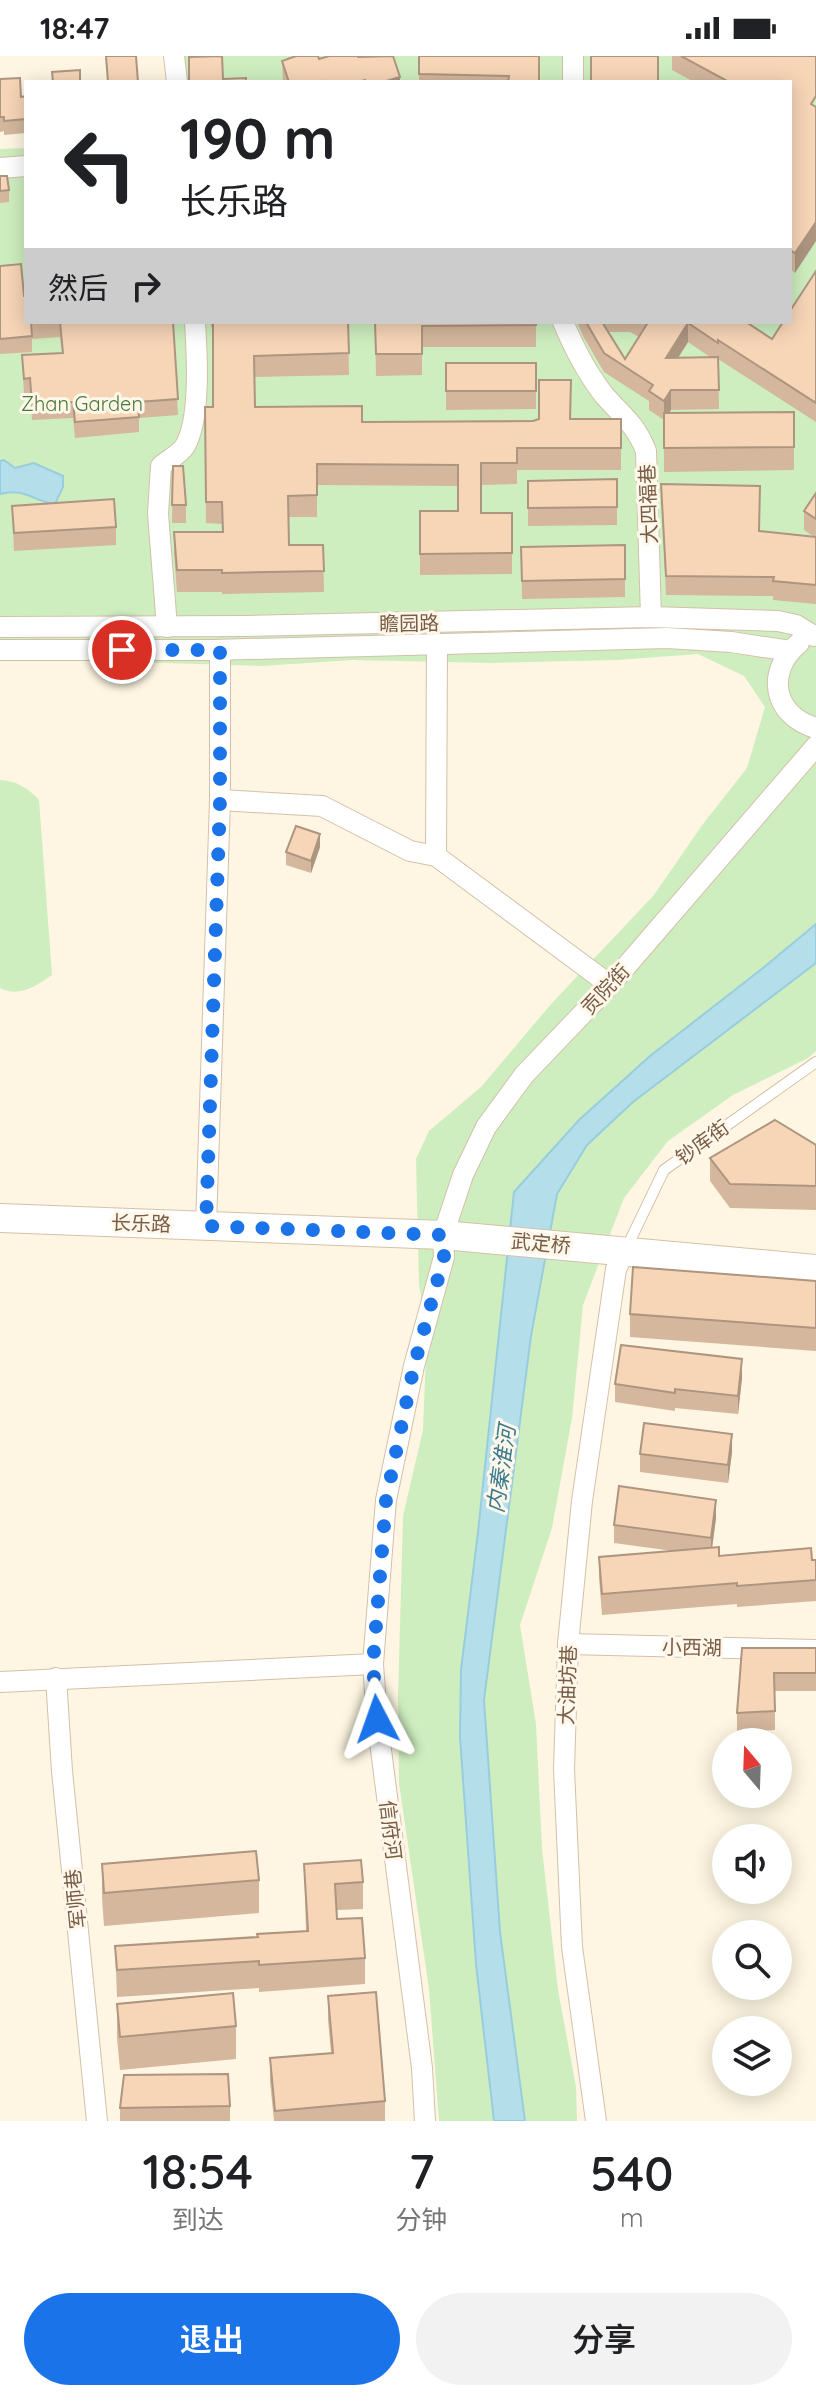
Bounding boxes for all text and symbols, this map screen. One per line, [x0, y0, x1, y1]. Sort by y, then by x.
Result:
text: 18:47 [40, 9, 110, 47]
text: 190 m [180, 103, 335, 173]
icon: left [48, 112, 152, 216]
text: 长乐路 [180, 178, 288, 223]
icon: right [124, 264, 168, 308]
text: 然后 [48, 269, 108, 307]
park label: Zhan Garden [21, 391, 143, 416]
street label: 大四福巷 [634, 464, 662, 544]
street label: 瞻园路 [379, 610, 439, 636]
pin [88, 616, 156, 684]
icon: arrive [100, 628, 144, 672]
street label: 贡院街 [575, 959, 635, 1019]
street label: 钞库街 [670, 1114, 734, 1170]
street label: 长乐路 [111, 1209, 171, 1237]
street label: 武定桥 [510, 1228, 572, 1258]
water label: 内秦淮河 [481, 1420, 522, 1515]
street label: 小西湖 [662, 1634, 722, 1660]
street label: 大油坊巷 [553, 1645, 581, 1725]
position arrow [335, 1677, 419, 1761]
north arrow [712, 1728, 792, 1808]
map controls [712, 1728, 792, 2096]
street label: 信府河 [375, 1799, 407, 1861]
button: sound [712, 1824, 792, 1904]
street label: 军师巷 [59, 1868, 91, 1930]
button: search [712, 1920, 792, 2000]
button: layers [712, 2016, 792, 2096]
text: 18:54 [142, 2141, 253, 2201]
text: 7 [409, 2141, 434, 2201]
text: 540 [590, 2143, 674, 2203]
text: m [620, 2201, 644, 2234]
text: 到达 [172, 2203, 224, 2236]
text: 分钟 [396, 2203, 448, 2236]
button: 退出 [24, 2293, 400, 2385]
button: 分享 [416, 2293, 792, 2385]

